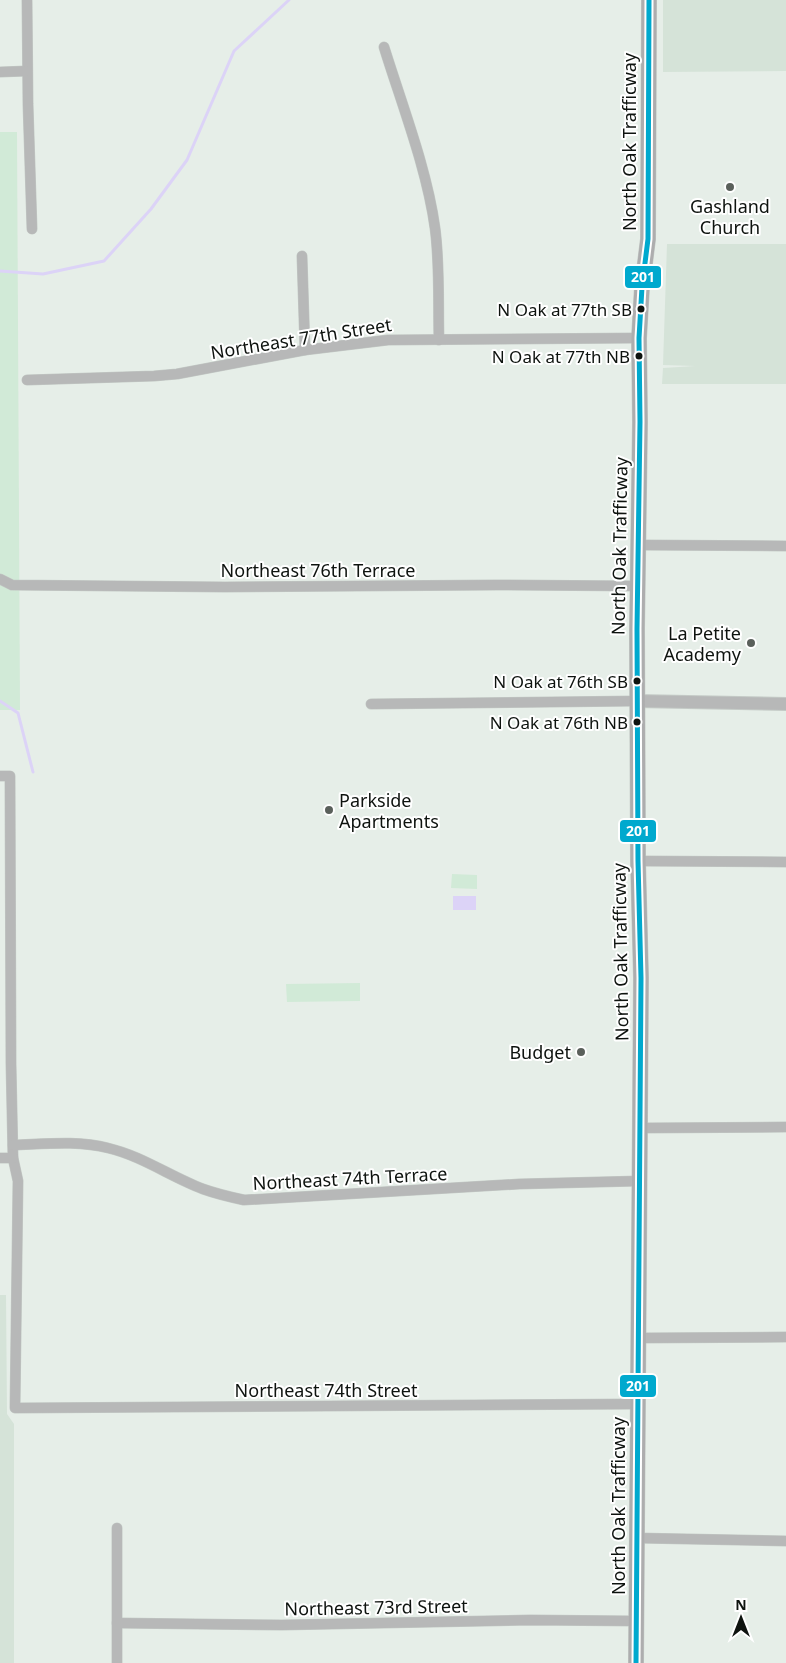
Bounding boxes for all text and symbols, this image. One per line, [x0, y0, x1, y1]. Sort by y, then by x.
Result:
street label: North Oak Trafficway [617, 52, 641, 231]
marker: Gashland Church [724, 181, 736, 193]
place label: Gashland Church [690, 194, 770, 239]
line badge: 201 [624, 265, 662, 289]
text: 201 [631, 267, 655, 286]
place label: N Oak at 77th SB [497, 298, 632, 321]
marker: N Oak at 77th SB [636, 304, 646, 314]
street label: Northeast 77th Street [209, 312, 394, 364]
place label: N Oak at 77th NB [492, 345, 630, 368]
marker: N Oak at 77th NB [634, 351, 644, 361]
street label: North Oak Trafficway [605, 456, 633, 635]
street label: Northeast 76th Terrace [221, 558, 415, 582]
place label: La Petite Academy [664, 621, 742, 666]
marker: La Petite Academy [745, 637, 757, 649]
place label: N Oak at 76th SB [493, 670, 628, 693]
marker: N Oak at 76th SB [632, 676, 642, 686]
place label: N Oak at 76th NB [490, 711, 628, 734]
marker: N Oak at 76th NB [632, 717, 642, 727]
place label: Parkside Apartments [339, 788, 439, 833]
marker: Parkside Apartments [323, 804, 335, 816]
line badge: 201 [619, 819, 657, 843]
text: 201 [626, 821, 650, 840]
street label: North Oak Trafficway [606, 862, 634, 1041]
place label: Budget [509, 1040, 571, 1064]
marker: Budget [575, 1046, 587, 1058]
street label: Northeast 74th Terrace [252, 1161, 448, 1195]
line badge: 201 [619, 1374, 657, 1398]
text: 201 [626, 1376, 650, 1395]
street label: Northeast 74th Street [235, 1378, 418, 1402]
street label: North Oak Trafficway [606, 1416, 630, 1595]
street label: Northeast 73rd Street [284, 1593, 468, 1621]
north arrow [716, 1593, 766, 1643]
text: N [735, 1595, 747, 1614]

